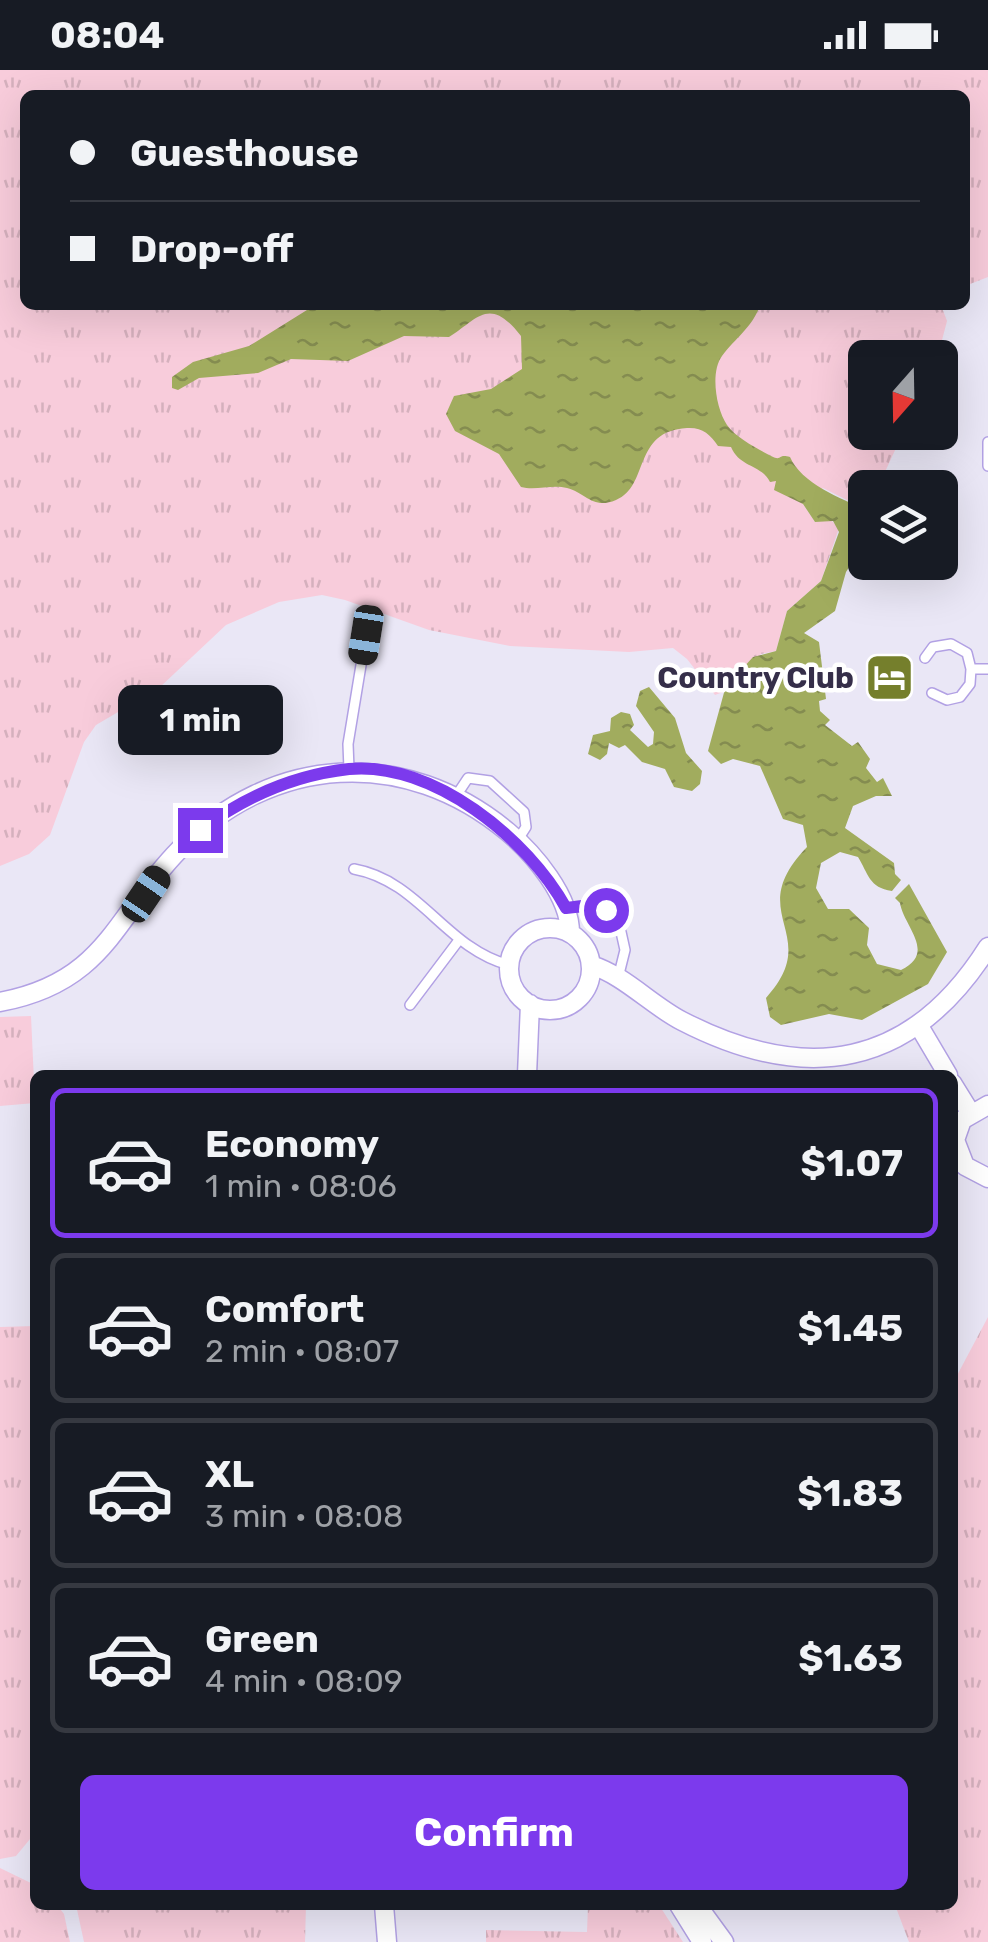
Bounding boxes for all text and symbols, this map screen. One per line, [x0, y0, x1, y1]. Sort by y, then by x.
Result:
text: 08:04 [50, 12, 164, 58]
text: Guesthouse [130, 130, 359, 176]
text: Drop-off [130, 226, 293, 272]
north arrow [848, 340, 958, 450]
map controls [848, 340, 958, 580]
button: layers [848, 470, 958, 580]
car [346, 603, 386, 667]
hotel icon: Country Club [863, 652, 915, 704]
place label: Country Club [657, 660, 854, 696]
callout: 1 min [118, 685, 282, 755]
text: 1 min [160, 701, 241, 739]
route end [178, 808, 223, 853]
car [117, 861, 175, 927]
route start [584, 888, 629, 933]
icon: car [85, 1118, 175, 1208]
text: Economy [205, 1121, 379, 1167]
text: $1.07 [801, 1140, 903, 1186]
text: 1 min · 08:06 [205, 1167, 397, 1205]
icon: car [85, 1283, 175, 1373]
text: Comfort [205, 1286, 364, 1332]
text: $1.45 [798, 1305, 903, 1351]
text: 2 min · 08:07 [205, 1332, 399, 1370]
icon: car [85, 1448, 175, 1538]
text: XL [205, 1451, 254, 1497]
text: $1.83 [797, 1470, 903, 1516]
text: 3 min · 08:08 [205, 1497, 403, 1535]
icon: car [85, 1613, 175, 1703]
text: Green [205, 1616, 319, 1662]
text: $1.63 [798, 1635, 903, 1681]
text: 4 min · 08:09 [205, 1662, 403, 1700]
button: Confirm [80, 1775, 908, 1890]

